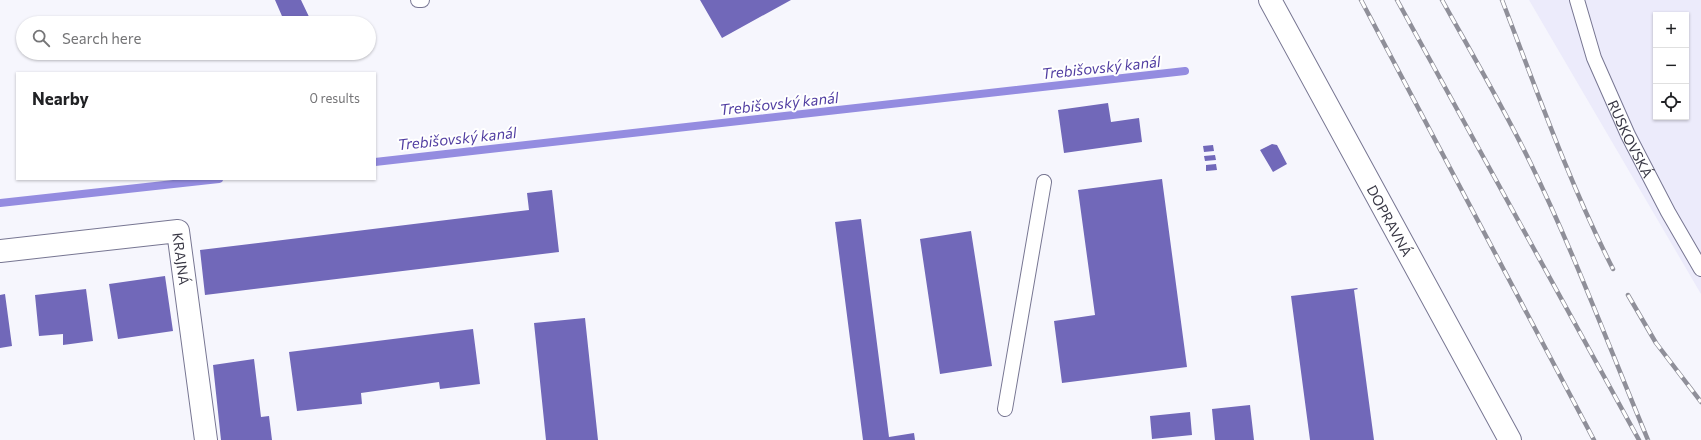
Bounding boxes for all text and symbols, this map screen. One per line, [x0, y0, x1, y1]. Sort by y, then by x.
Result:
map controls [1653, 12, 1689, 120]
button: + [1653, 12, 1689, 48]
search box [16, 16, 376, 60]
icon: search [30, 27, 52, 49]
text: Search here [62, 29, 141, 47]
button: − [1653, 48, 1689, 84]
water label: Trebišovský kanál [1041, 52, 1162, 82]
button: locate [1653, 84, 1689, 120]
text: Nearby [32, 88, 89, 109]
water label: Trebišovský kanál [719, 88, 840, 118]
text: 0 results [309, 90, 360, 106]
street label: RUSKOVSKÁ [1605, 97, 1657, 180]
water label: Trebišovský kanál [397, 123, 518, 153]
street label: DOPRAVNÁ [1364, 182, 1417, 259]
street label: KRAJNÁ [170, 231, 194, 286]

